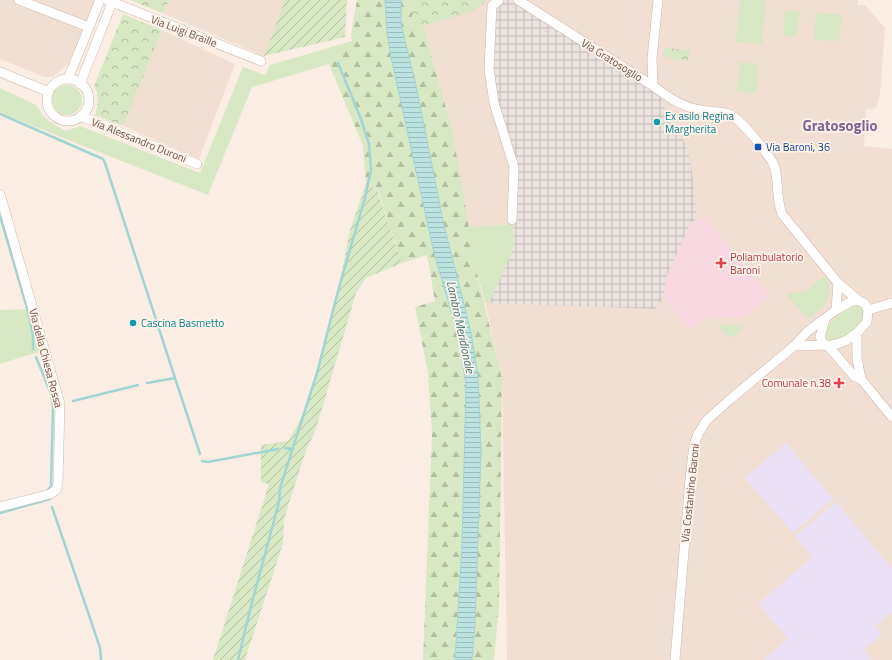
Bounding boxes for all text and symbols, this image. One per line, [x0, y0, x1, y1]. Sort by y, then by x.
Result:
street label: Via Luigi Braille [149, 11, 220, 51]
street label: Via Gratosoglio [578, 35, 646, 85]
place label: Ex asilo Regina Margherita [665, 108, 734, 137]
street label: Via Alessandro Duroni [89, 114, 189, 166]
district label: Gratosoglio [803, 114, 877, 137]
marker: Ex asilo Regina Margherita [652, 117, 662, 127]
place label: Via Baroni, 36 [766, 139, 830, 155]
marker: Via Baroni, 36 [753, 142, 763, 152]
place label: Poliambulatorio Baroni [730, 249, 804, 278]
marker: Poliambulatorio Baroni [715, 257, 727, 269]
water label: Lambro Meridionale [442, 279, 480, 376]
street label: Via della Chiesa Rossa [25, 307, 67, 410]
place label: Cascina Basmetto [141, 315, 224, 331]
marker: Cascina Basmetto [128, 318, 138, 328]
place label: Comunale n.38 [762, 375, 831, 391]
marker: Comunale n.38 [834, 378, 844, 388]
street label: Via Costantino Baroni [677, 443, 703, 543]

